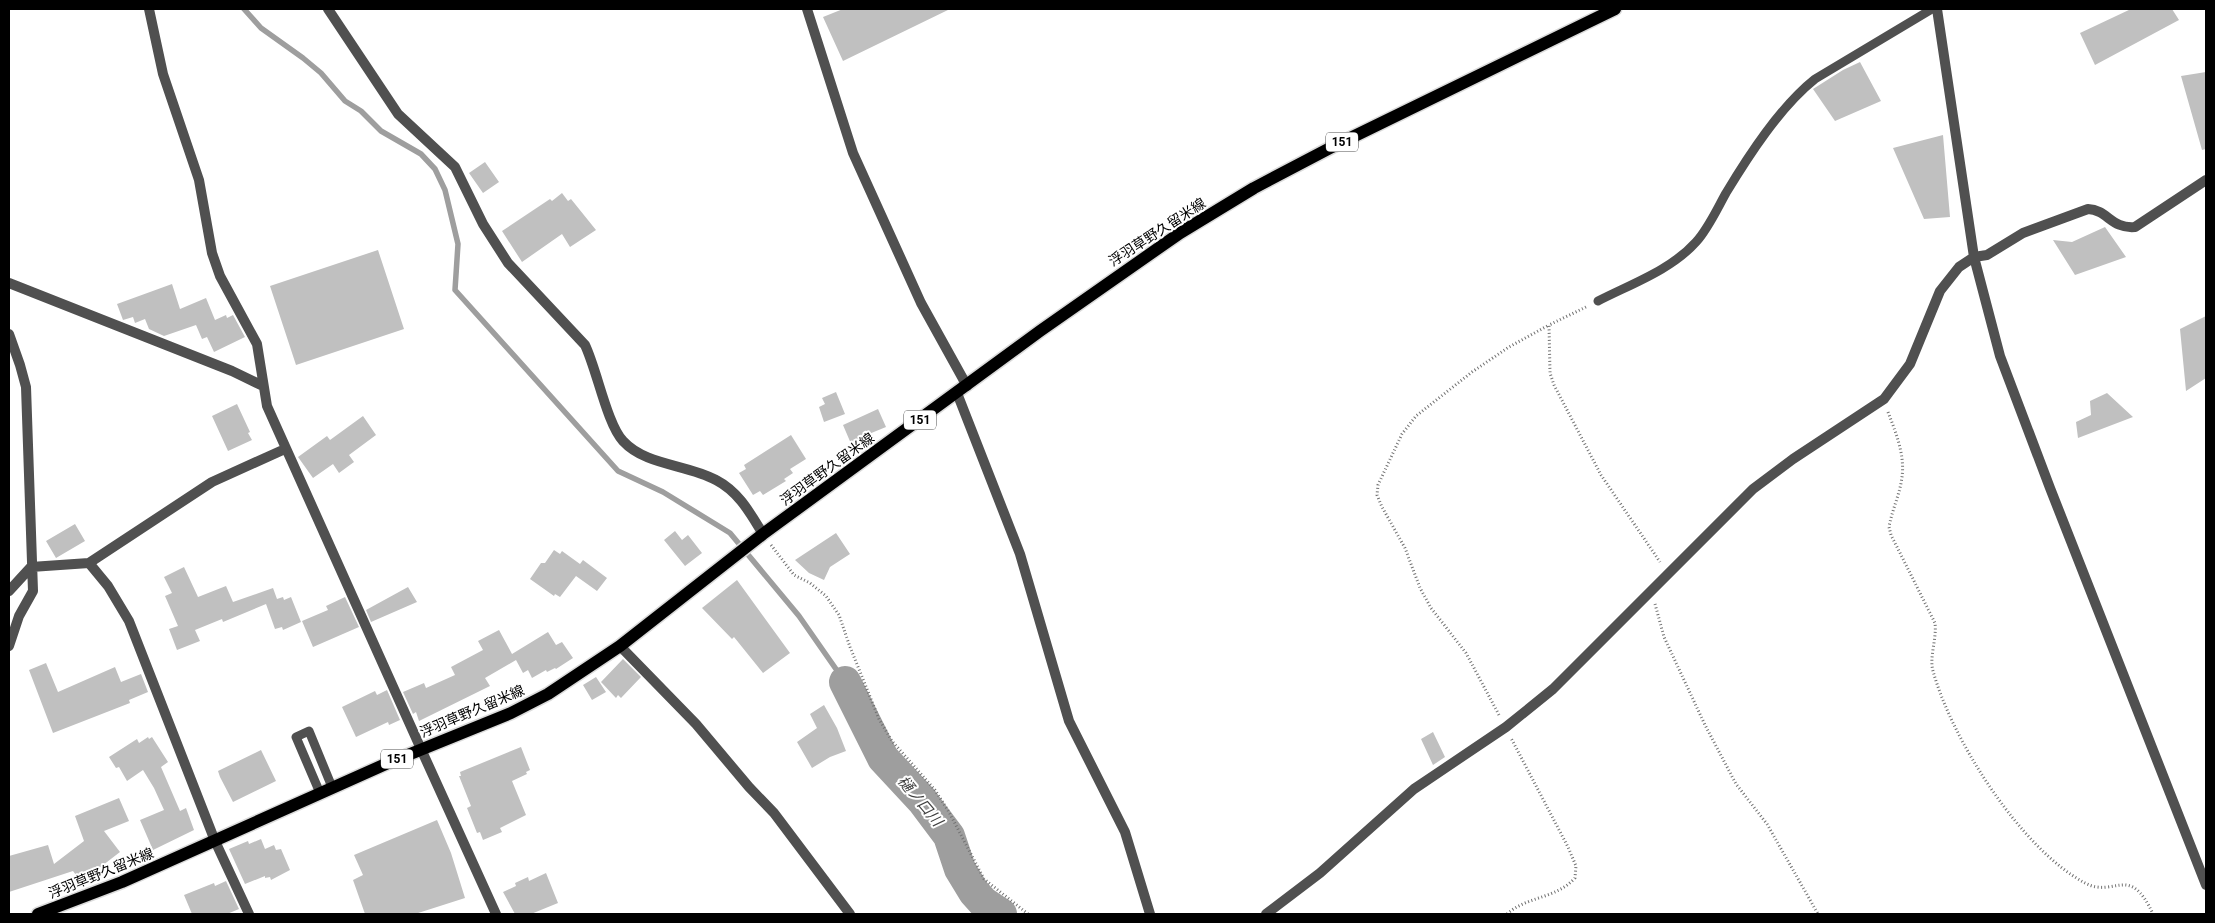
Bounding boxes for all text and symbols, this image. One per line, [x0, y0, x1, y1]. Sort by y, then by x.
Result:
road number: 151 [1326, 132, 1358, 152]
street label: 浮羽草野久留米線 [1106, 195, 1208, 269]
road number: 151 [904, 410, 936, 430]
street label: 浮羽草野久留米線 [777, 430, 877, 508]
street label: 浮羽草野久留米線 [417, 682, 527, 740]
road number: 151 [381, 750, 413, 769]
water label: 樋ノ口川 [894, 772, 947, 831]
street label: 浮羽草野久留米線 [46, 845, 156, 901]

